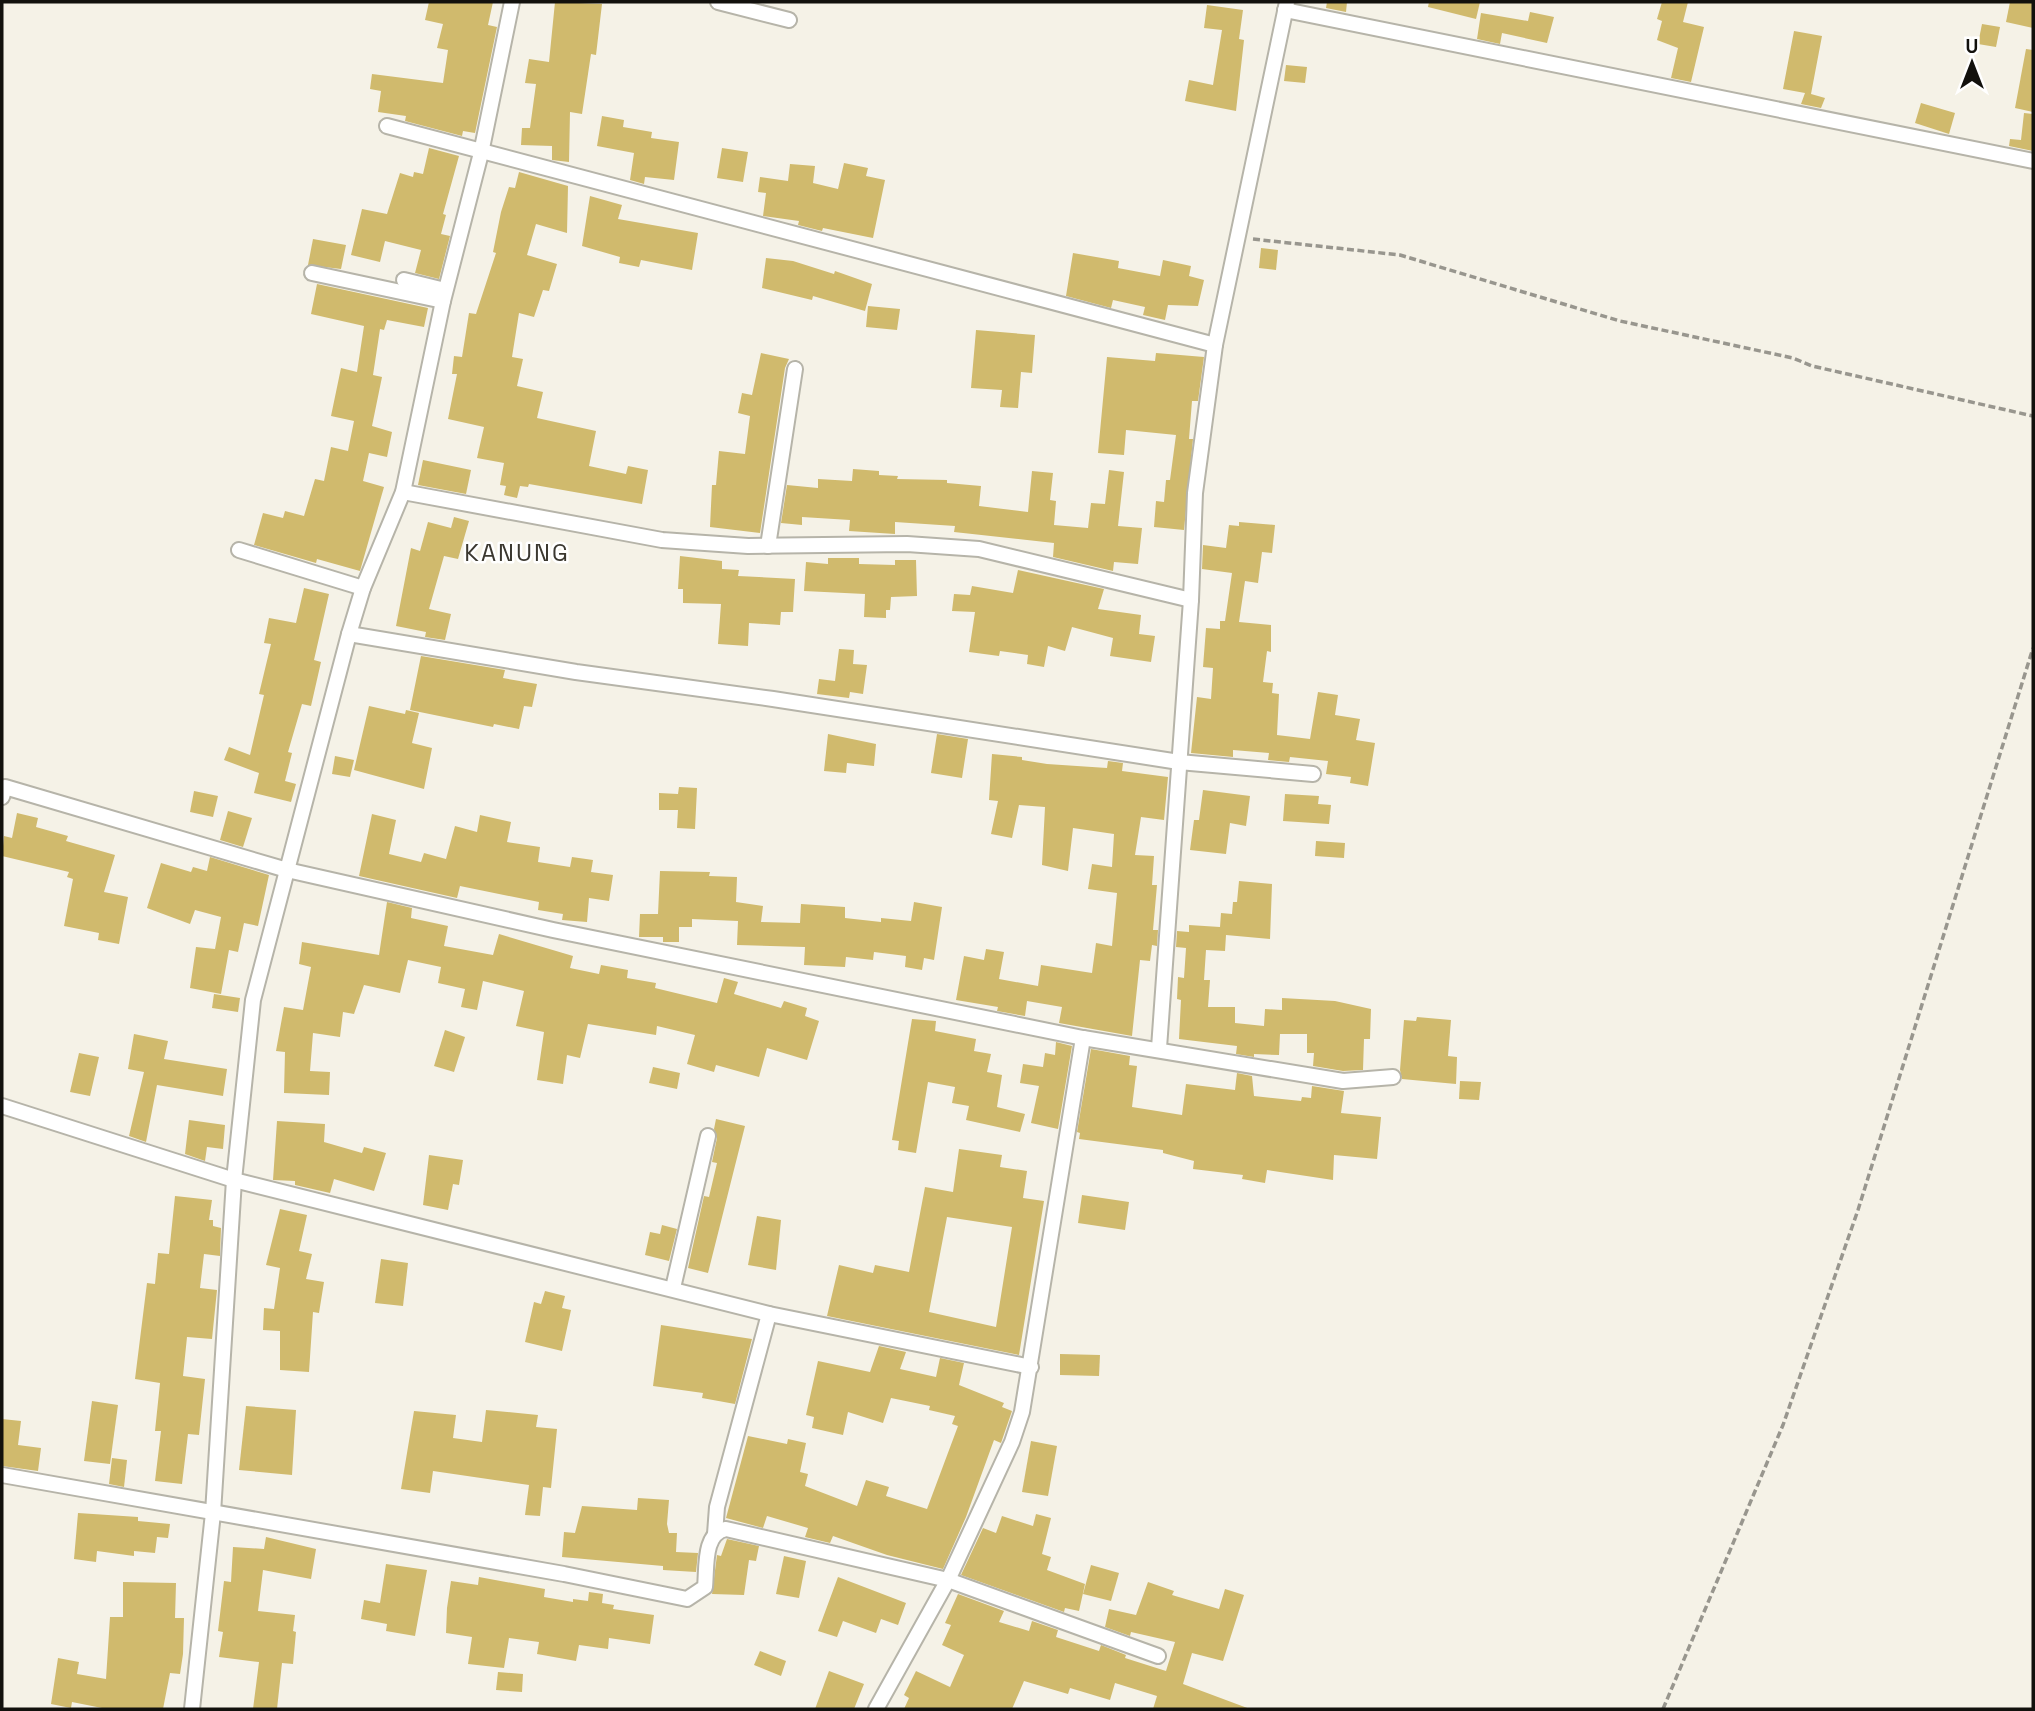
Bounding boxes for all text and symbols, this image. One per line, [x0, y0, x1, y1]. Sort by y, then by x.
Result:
north arrow [1937, 28, 2007, 98]
text: U [1966, 34, 1978, 59]
district label: KANUNG [464, 537, 570, 568]

